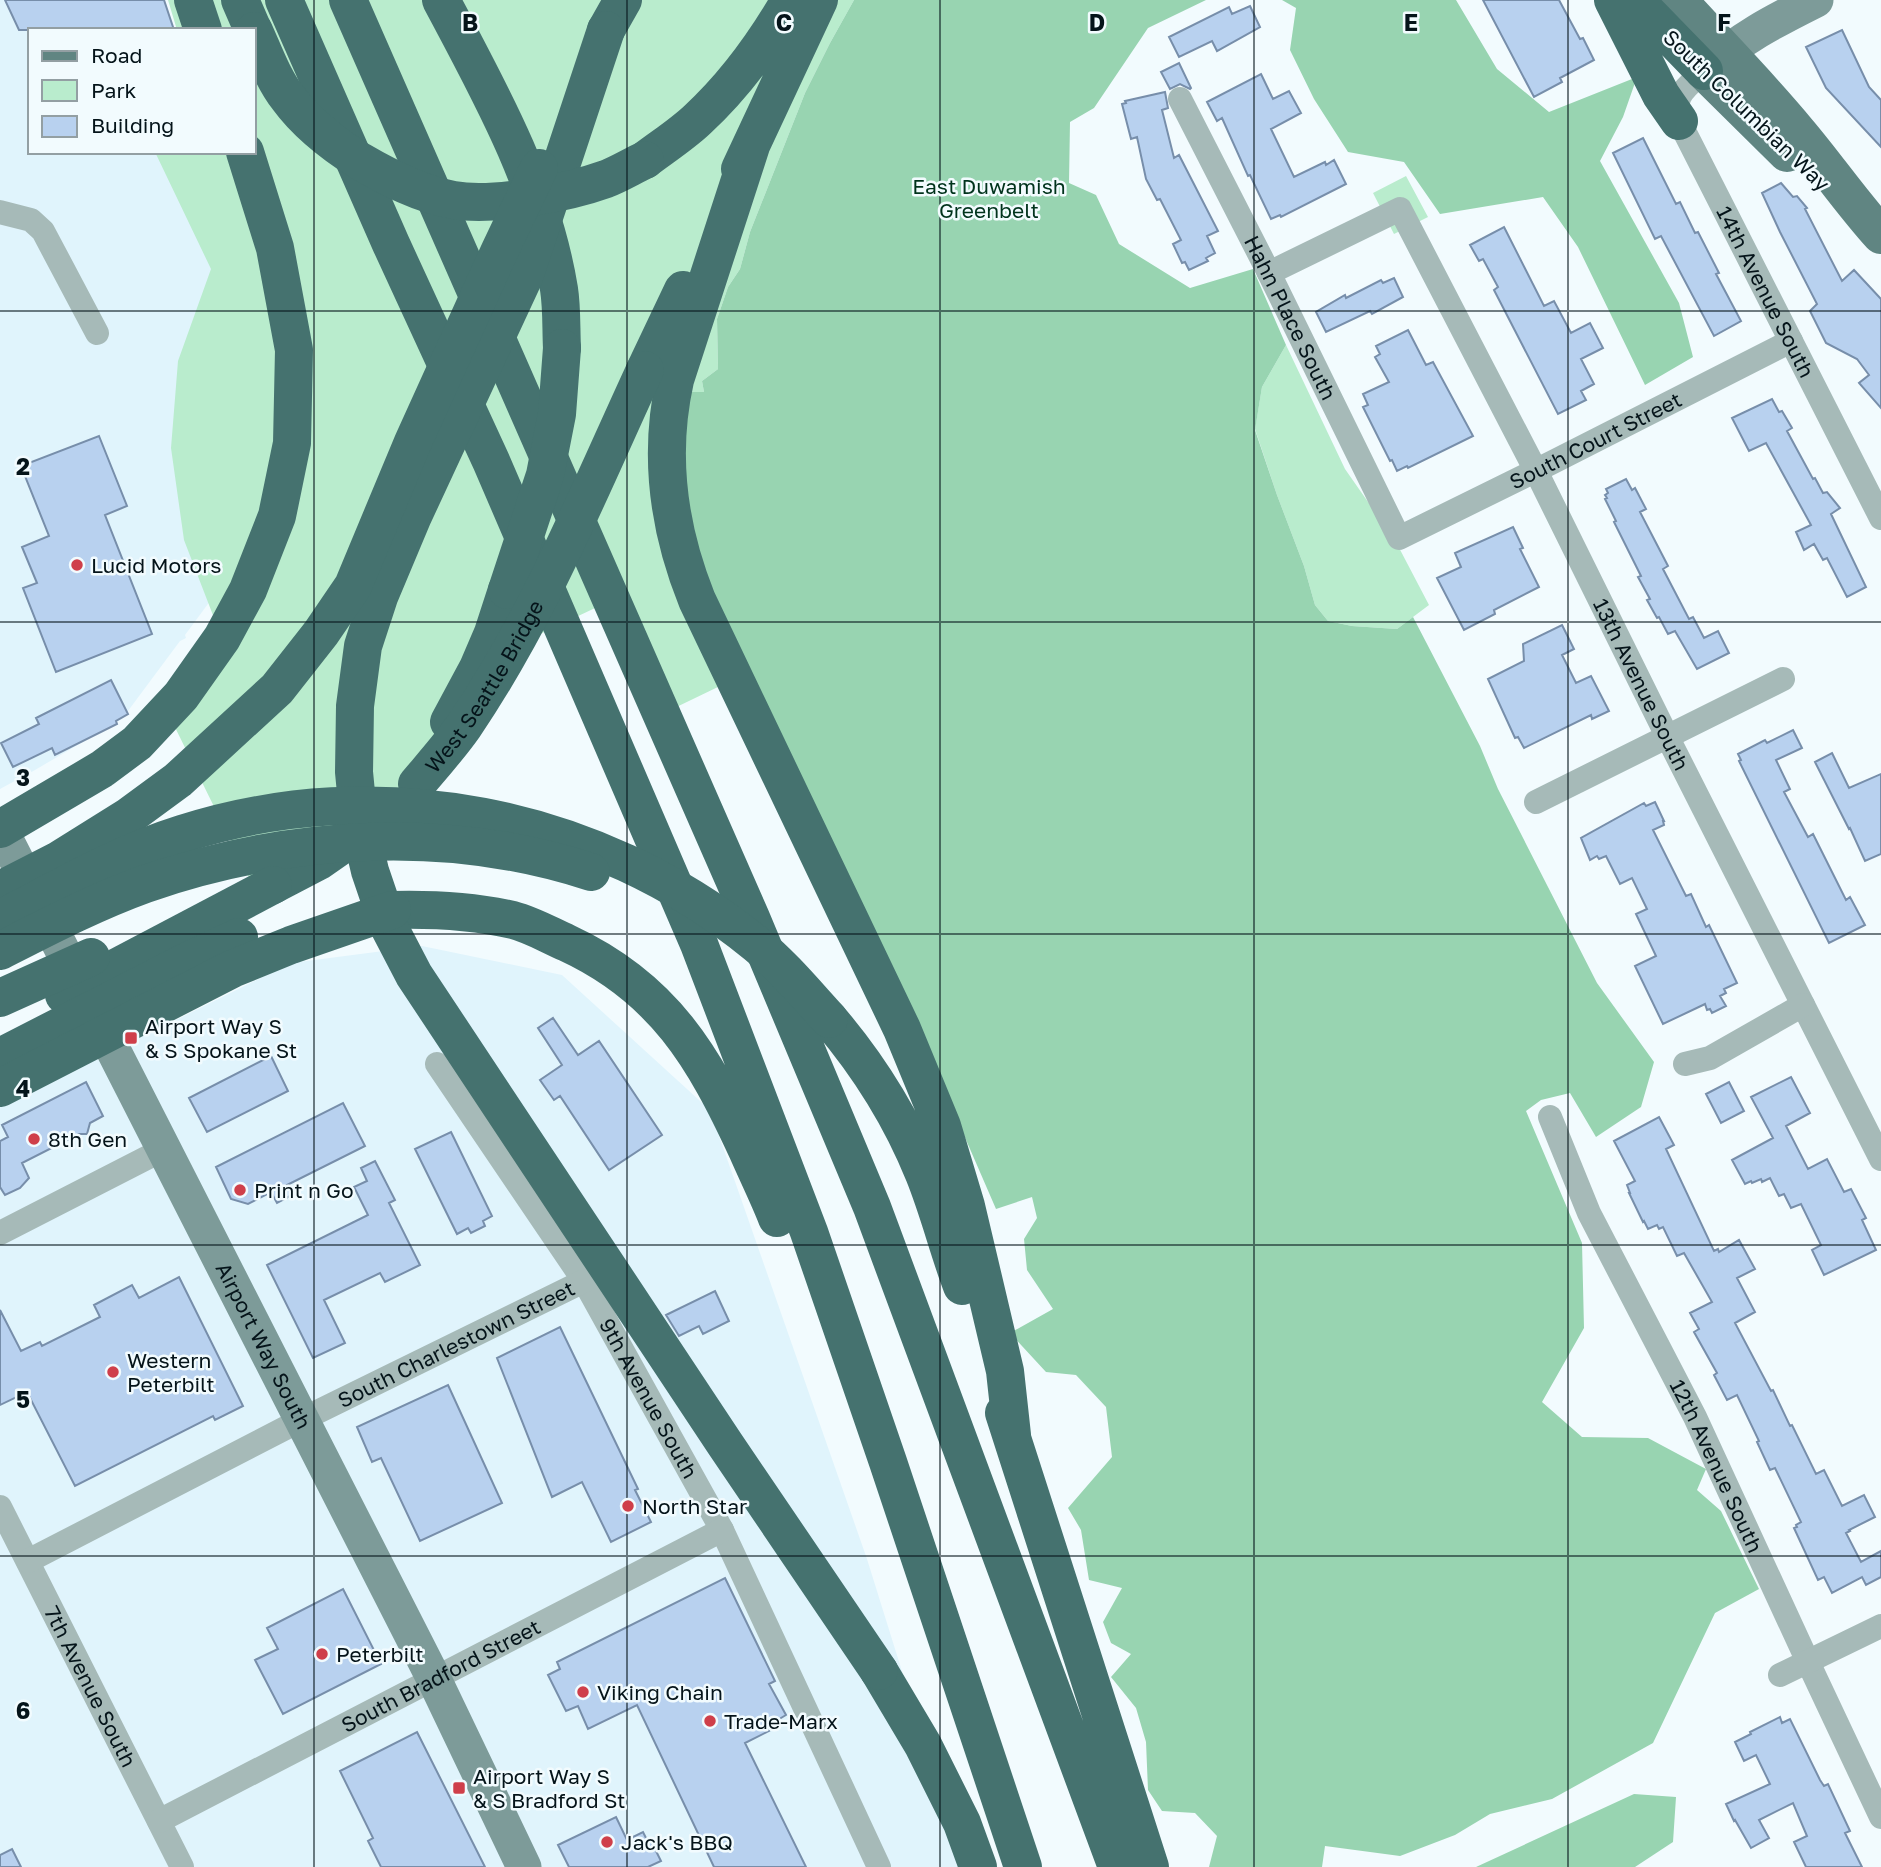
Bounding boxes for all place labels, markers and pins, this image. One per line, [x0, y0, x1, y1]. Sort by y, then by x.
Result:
place label: Lucid Motors [91, 552, 221, 578]
marker: Lucid Motors [69, 557, 85, 573]
place label: Airport Way S & S Spokane St [145, 1013, 297, 1063]
marker: Airport Way S & S Spokane St [123, 1030, 139, 1046]
place label: 8th Gen [48, 1126, 127, 1152]
marker: 8th Gen [26, 1131, 42, 1147]
place label: Print n Go [254, 1177, 354, 1203]
marker: Print n Go [232, 1182, 248, 1198]
place label: Western Peterbilt [127, 1347, 215, 1397]
marker: Western Peterbilt [105, 1364, 121, 1380]
place label: North Star [642, 1493, 747, 1519]
marker: North Star [620, 1498, 636, 1514]
place label: Peterbilt [336, 1641, 424, 1667]
marker: Peterbilt [314, 1646, 330, 1662]
place label: Viking Chain [597, 1679, 723, 1705]
marker: Viking Chain [575, 1684, 591, 1700]
place label: Trade-Marx [724, 1708, 838, 1734]
marker: Trade-Marx [702, 1713, 718, 1729]
place label: Airport Way S & S Bradford St [473, 1763, 625, 1813]
marker: Airport Way S & S Bradford St [451, 1780, 467, 1796]
place label: Jack's BBQ [621, 1829, 733, 1855]
marker: Jack's BBQ [599, 1834, 615, 1850]

